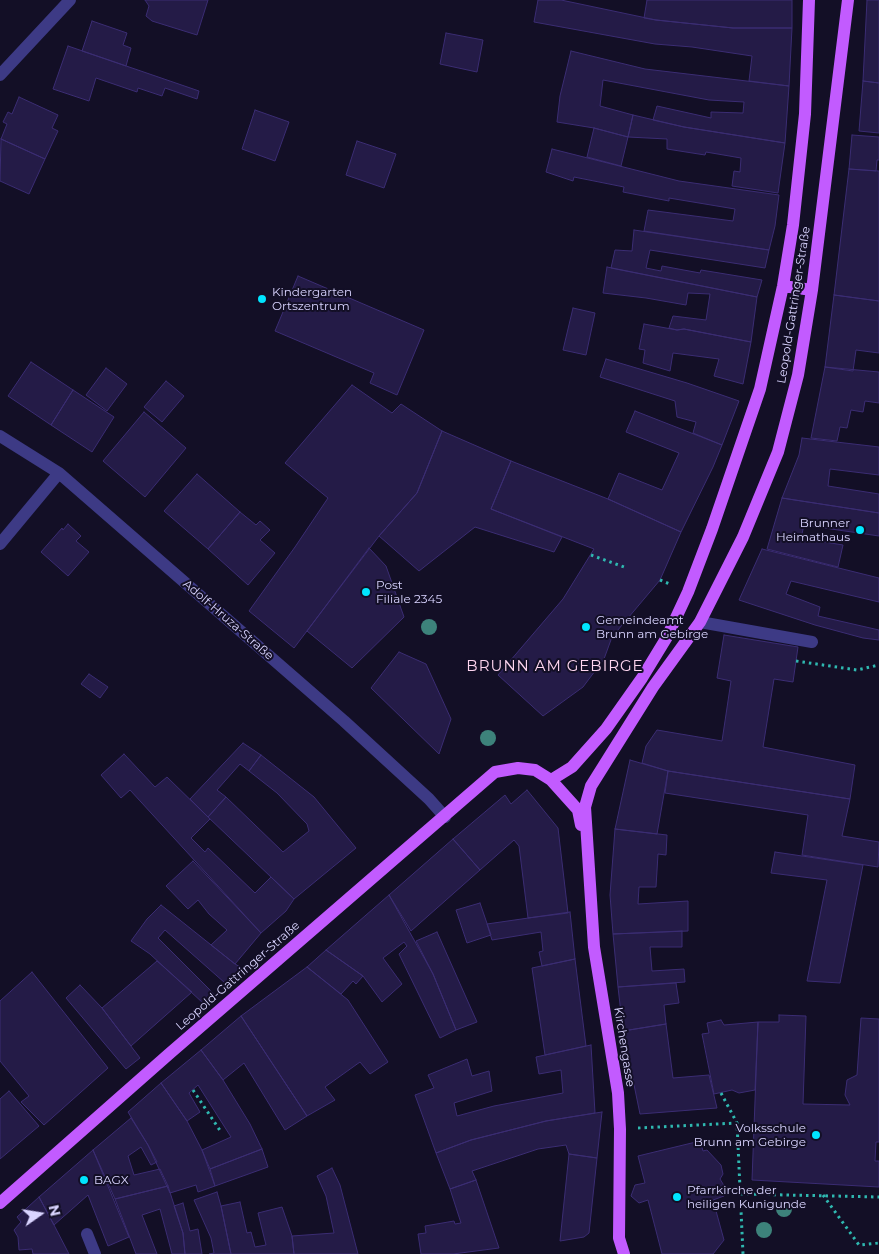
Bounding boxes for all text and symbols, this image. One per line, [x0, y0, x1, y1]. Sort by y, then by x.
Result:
street label: Leopold-Gattringer-Straße [774, 225, 814, 385]
place label: Kindergarten Ortszentrum [272, 285, 352, 313]
marker: Kindergarten Ortszentrum [256, 293, 268, 305]
place label: Brunner Heimathaus [776, 516, 850, 544]
marker: Brunner Heimathaus [854, 524, 866, 536]
street label: Adolf-Hruza-Straße [180, 577, 276, 663]
place label: Post Filiale 2345 [376, 578, 442, 606]
marker: Post Filiale 2345 [360, 586, 372, 598]
place label: Gemeindeamt Brunn am Gebirge [596, 613, 708, 641]
marker: Gemeindeamt Brunn am Gebirge [580, 621, 592, 633]
district label: BRUNN AM GEBIRGE [464, 658, 646, 676]
street label: Leopold-Gattringer-Straße [173, 918, 303, 1034]
street label: Kirchengasse [611, 1006, 637, 1088]
place label: Volksschule Brunn am Gebirge [694, 1121, 806, 1149]
marker: Volksschule Brunn am Gebirge [810, 1129, 822, 1141]
place label: BAGX [94, 1173, 129, 1187]
marker: BAGX [78, 1174, 90, 1186]
place label: Pfarrkirche der heiligen Kunigunde [687, 1183, 806, 1211]
north arrow [15, 1189, 65, 1239]
marker: Pfarrkirche der heiligen Kunigunde [671, 1191, 683, 1203]
text: N [45, 1203, 65, 1218]

